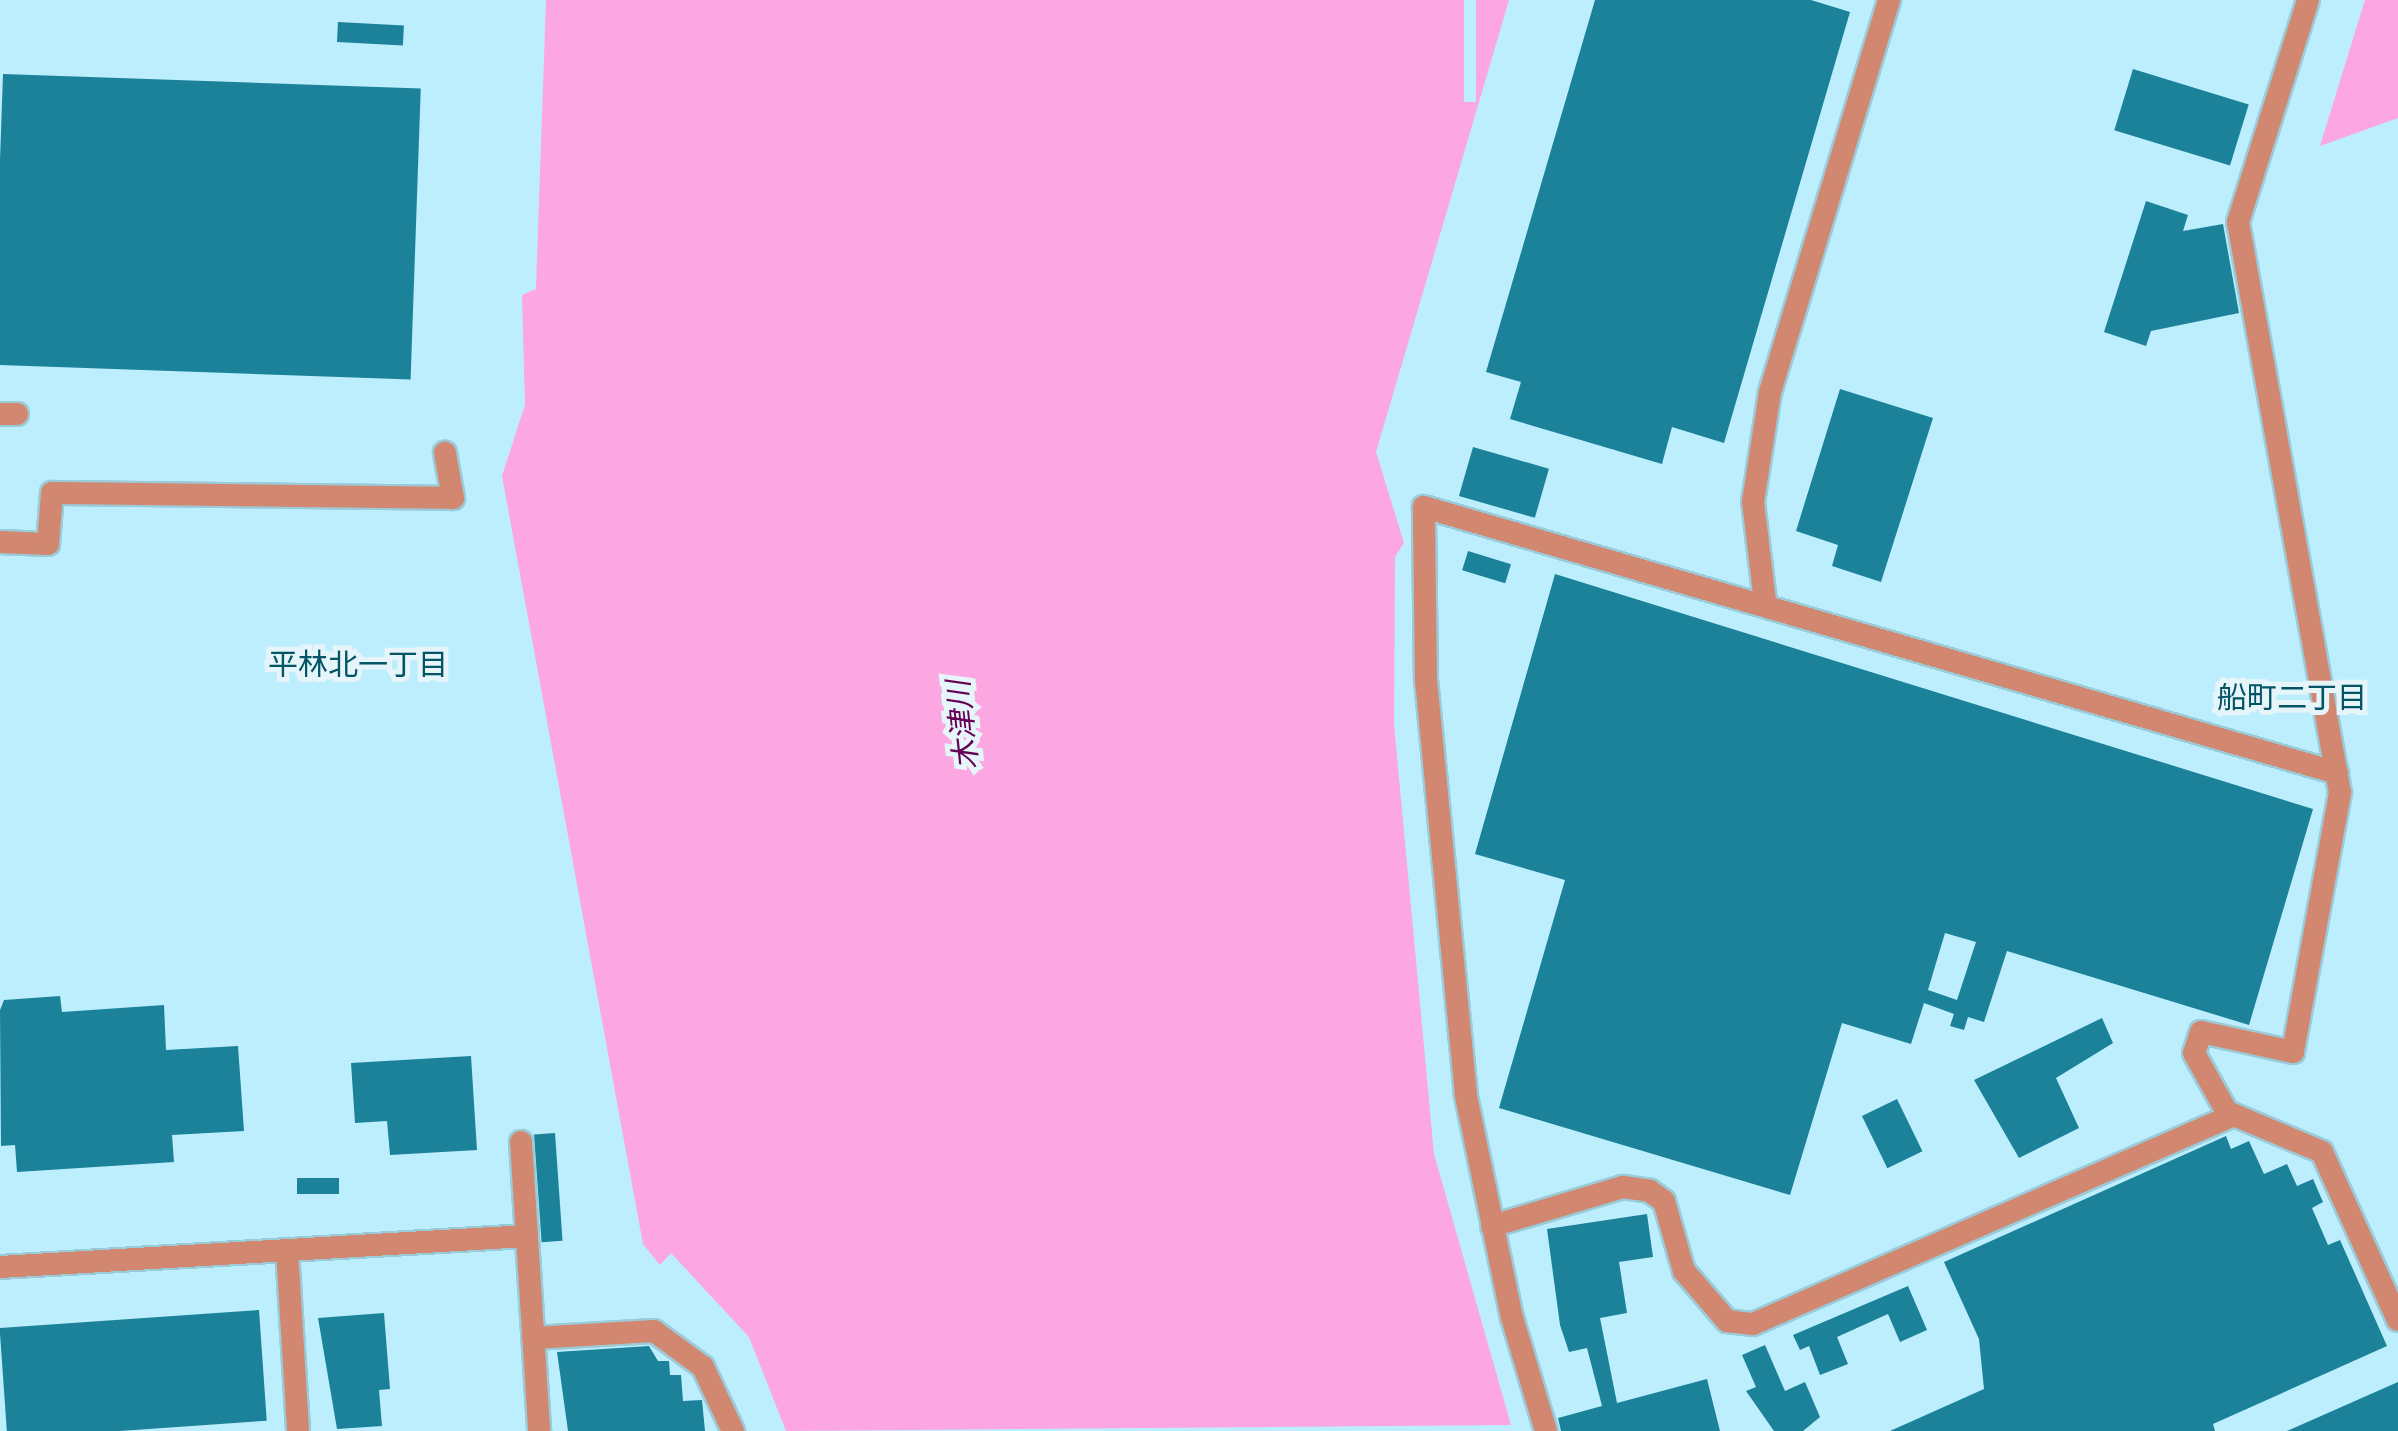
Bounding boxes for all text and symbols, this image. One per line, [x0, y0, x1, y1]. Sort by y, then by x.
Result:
district label: 平林北一丁目 [268, 648, 448, 684]
water label: 木津川 [941, 678, 987, 772]
district label: 船町二丁目 [2217, 681, 2367, 717]

